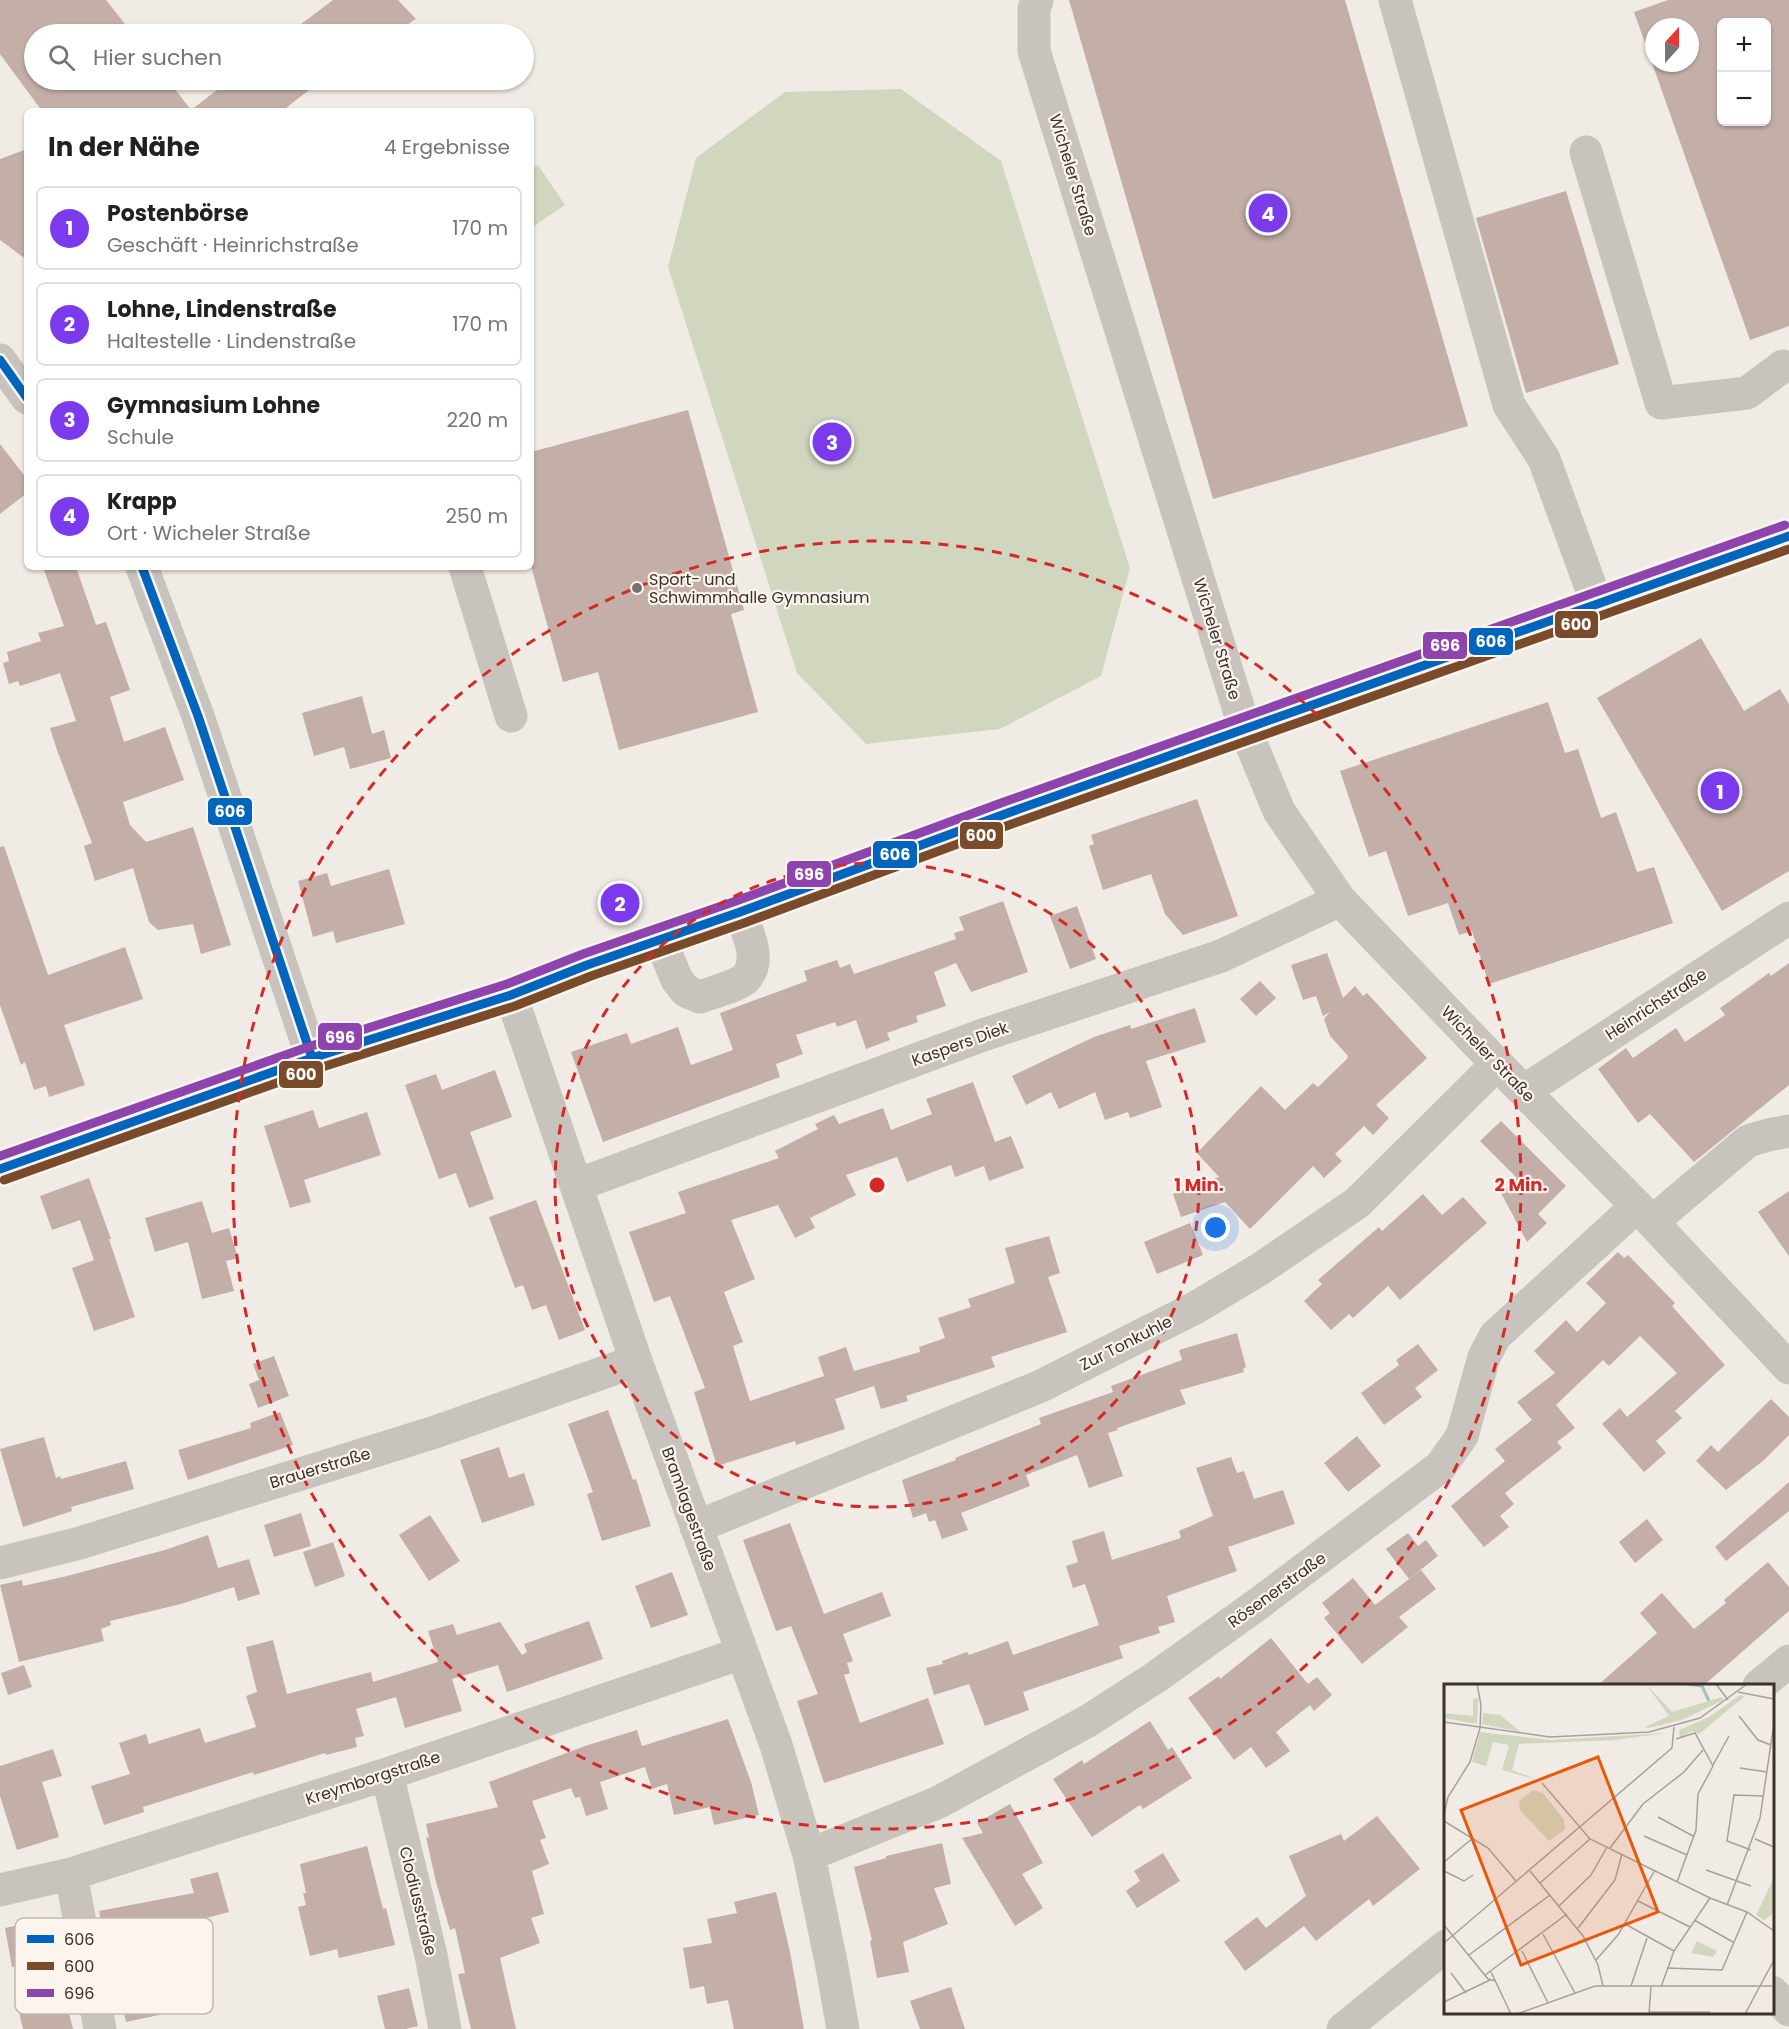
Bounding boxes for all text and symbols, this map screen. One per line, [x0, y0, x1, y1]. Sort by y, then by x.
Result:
north arrow [1645, 18, 1699, 72]
map controls [1717, 18, 1771, 126]
button: + [1717, 18, 1771, 72]
search box [24, 24, 534, 90]
icon: search [45, 41, 78, 74]
text: Hier suchen [93, 42, 222, 73]
button: − [1717, 72, 1771, 126]
street label: Wicheler Straße [1044, 111, 1102, 239]
text: In der Nähe [48, 129, 200, 165]
text: 4 Ergebnisse [384, 133, 510, 161]
pin: 4 [1248, 190, 1288, 236]
text: Postenbörse [107, 198, 249, 229]
text: 1 [66, 214, 73, 242]
text: 170 m [452, 214, 508, 242]
text: Geschäft · Heinrichstraße [107, 231, 359, 259]
text: Lohne, Lindenstraße [107, 294, 337, 325]
text: 2 [64, 310, 75, 338]
text: 170 m [452, 310, 508, 338]
text: Haltestelle · Lindenstraße [107, 327, 356, 355]
text: Gymnasium Lohne [107, 390, 320, 421]
text: 3 [63, 406, 76, 434]
text: 220 m [447, 406, 508, 434]
pin: 3 [812, 420, 852, 464]
text: Schule [107, 423, 174, 451]
text: Krapp [107, 486, 177, 517]
text: 4 [63, 502, 76, 530]
text: 250 m [445, 502, 508, 530]
text: Ort · Wicheler Straße [107, 519, 310, 547]
place label: Sport- und Schwimmhalle Gymnasium [649, 568, 869, 609]
street label: Wicheler Straße [1188, 575, 1246, 703]
marker: Sport- und Schwimmhalle Gymnasium [630, 581, 644, 595]
line badge: 600 [1554, 610, 1599, 639]
text: 600 [1560, 613, 1592, 636]
line badge: 606 [1468, 627, 1514, 656]
text: 606 [1476, 630, 1506, 653]
line badge: 696 [1422, 631, 1468, 660]
text: 696 [1430, 634, 1460, 657]
pin: 1 [1700, 768, 1740, 814]
line badge: 606 [207, 797, 253, 826]
text: 606 [215, 800, 245, 823]
line badge: 600 [959, 821, 1004, 850]
text: 600 [965, 824, 997, 847]
line badge: 606 [872, 840, 918, 869]
text: 606 [880, 843, 910, 866]
line badge: 696 [786, 860, 832, 888]
text: 696 [794, 863, 824, 886]
pin: 2 [600, 880, 640, 926]
street label: Heinrichstraße [1601, 963, 1711, 1045]
street label: Wicheler Straße [1436, 1001, 1540, 1107]
street label: Kaspers Diek [908, 1016, 1012, 1072]
line badge: 696 [317, 1022, 363, 1051]
text: 696 [325, 1026, 355, 1049]
line badge: 600 [278, 1060, 324, 1089]
text: 600 [285, 1063, 317, 1086]
text: 1 Min. [1174, 1172, 1224, 1197]
text: 2 Min. [1494, 1172, 1548, 1197]
centre of rings [867, 1175, 887, 1195]
your location [1201, 1213, 1230, 1242]
street label: Zur Tonkuhle [1076, 1310, 1176, 1376]
street label: Brauerstraße [267, 1442, 373, 1494]
street label: Bramlagestraße [656, 1444, 722, 1574]
street label: Rösenerstraße [1223, 1547, 1331, 1633]
inset map [1444, 1684, 1774, 2014]
street label: Kreymborgstraße [303, 1745, 443, 1811]
street label: Clodiusstraße [393, 1844, 443, 1958]
legend [15, 1918, 213, 2014]
text: 606 [64, 1928, 94, 1951]
text: 600 [64, 1955, 94, 1978]
text: 696 [64, 1982, 94, 2005]

